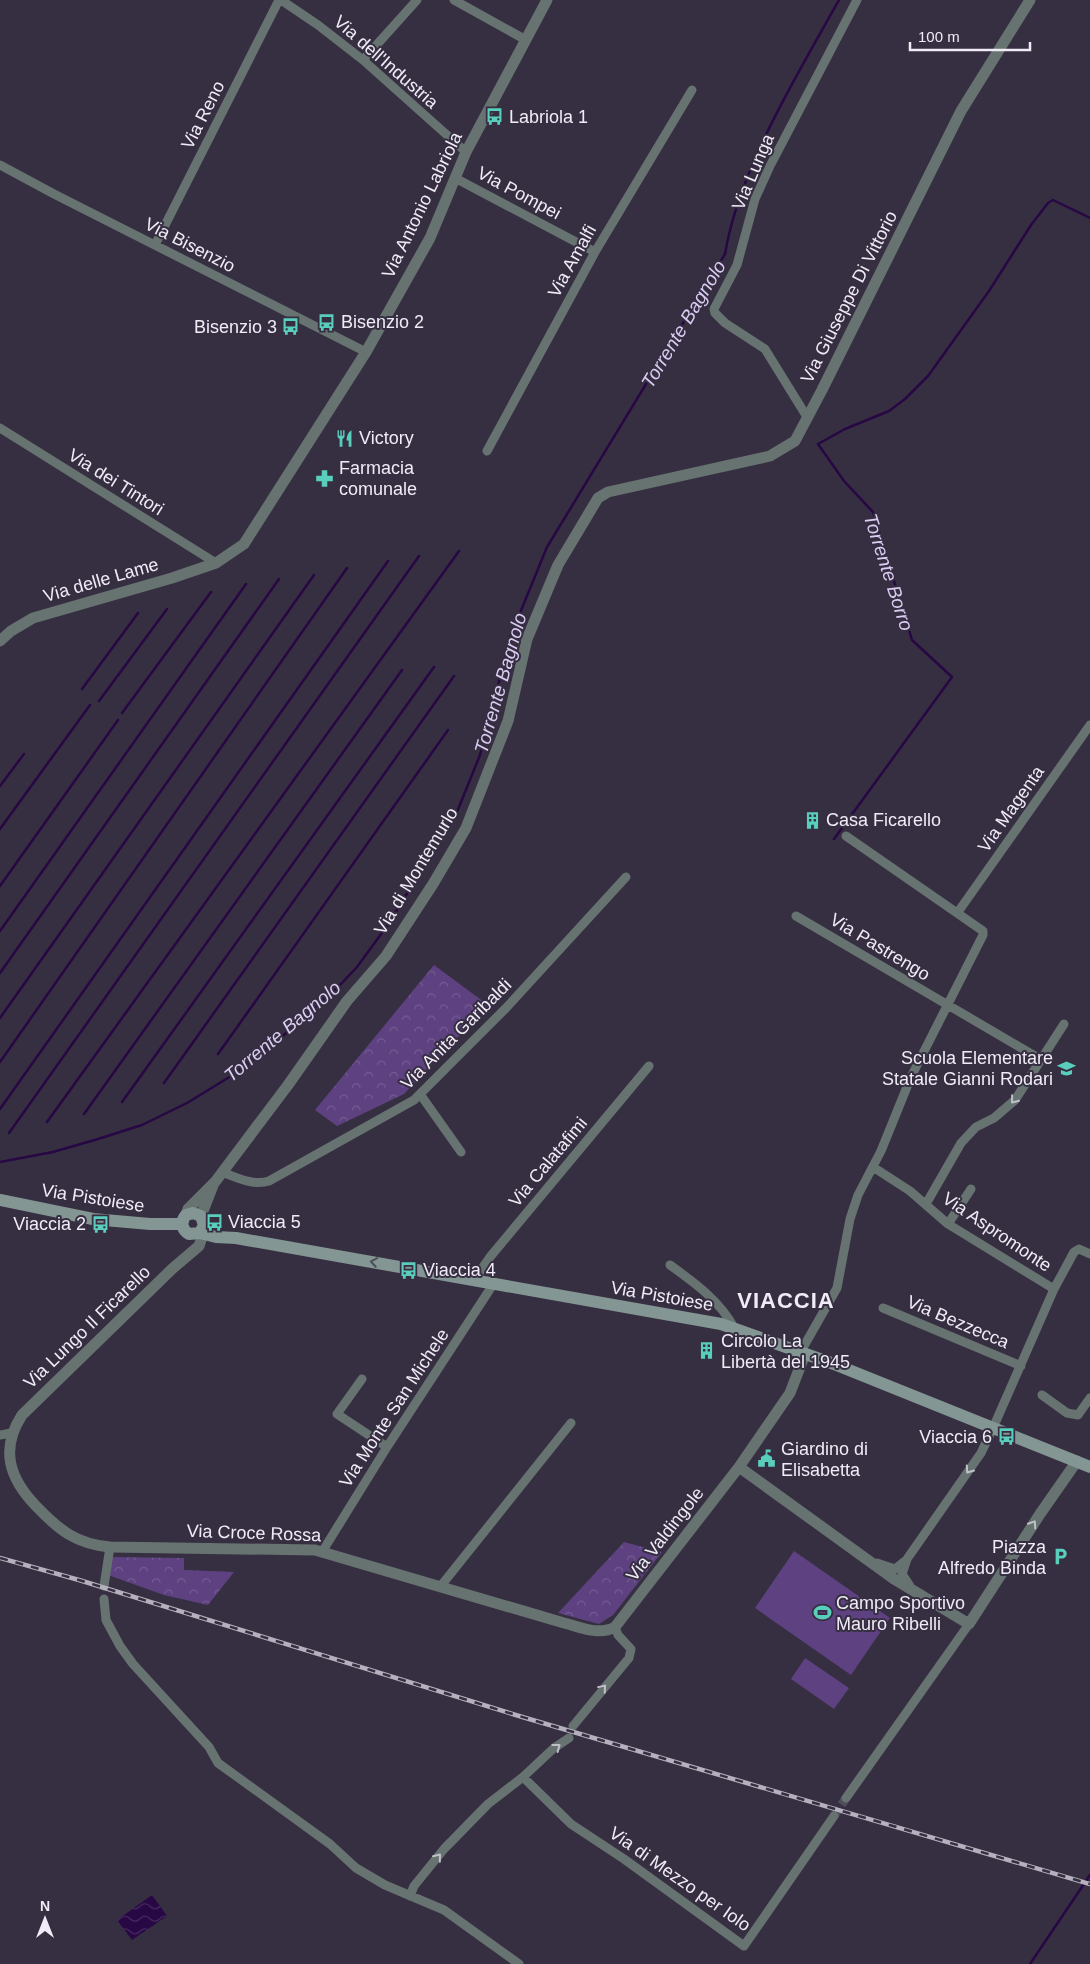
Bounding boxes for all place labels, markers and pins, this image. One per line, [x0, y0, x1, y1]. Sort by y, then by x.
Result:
bus stop icon: Labriola 1 [485, 107, 505, 127]
place label: Labriola 1 [509, 107, 588, 127]
bus stop icon: Bisenzio 2 [317, 312, 337, 332]
place label: Bisenzio 2 [341, 312, 424, 332]
place label: Bisenzio 3 [194, 317, 277, 337]
bus stop icon: Bisenzio 3 [281, 317, 301, 337]
restaurant icon: Victory [335, 428, 355, 448]
place label: Victory [359, 428, 414, 448]
place label: Farmacia comunale [339, 458, 417, 499]
pharmacy icon: Farmacia comunale [315, 468, 335, 488]
building icon: Casa Ficarello [802, 810, 822, 830]
place label: Casa Ficarello [826, 810, 941, 830]
place label: Scuola Elementare Statale Gianni Rodari [882, 1048, 1053, 1089]
school or university icon: Scuola Elementare Statale Gianni Rodari [1057, 1058, 1077, 1078]
bus stop icon: Viaccia 5 [204, 1212, 224, 1232]
place label: Viaccia 5 [228, 1212, 301, 1232]
place label: Viaccia 2 [13, 1214, 86, 1234]
bus stop icon: Viaccia 2 [90, 1214, 110, 1234]
bus stop icon: Viaccia 4 [399, 1260, 419, 1280]
place label: Viaccia 4 [423, 1260, 496, 1280]
place label: Circolo La Libertà del 1945 [721, 1331, 850, 1372]
building icon: Circolo La Libertà del 1945 [697, 1341, 717, 1361]
place label: Viaccia 6 [919, 1427, 992, 1447]
bus stop icon: Viaccia 6 [996, 1427, 1016, 1447]
place label: Giardino di Elisabetta [781, 1439, 868, 1480]
public building icon: Giardino di Elisabetta [757, 1449, 777, 1469]
place label: Piazza Alfredo Binda [938, 1537, 1047, 1578]
parking icon: Piazza Alfredo Binda [1050, 1547, 1070, 1567]
place label: Campo Sportivo Mauro Ribelli [836, 1593, 965, 1634]
sports icon: Campo Sportivo Mauro Ribelli [812, 1603, 832, 1623]

